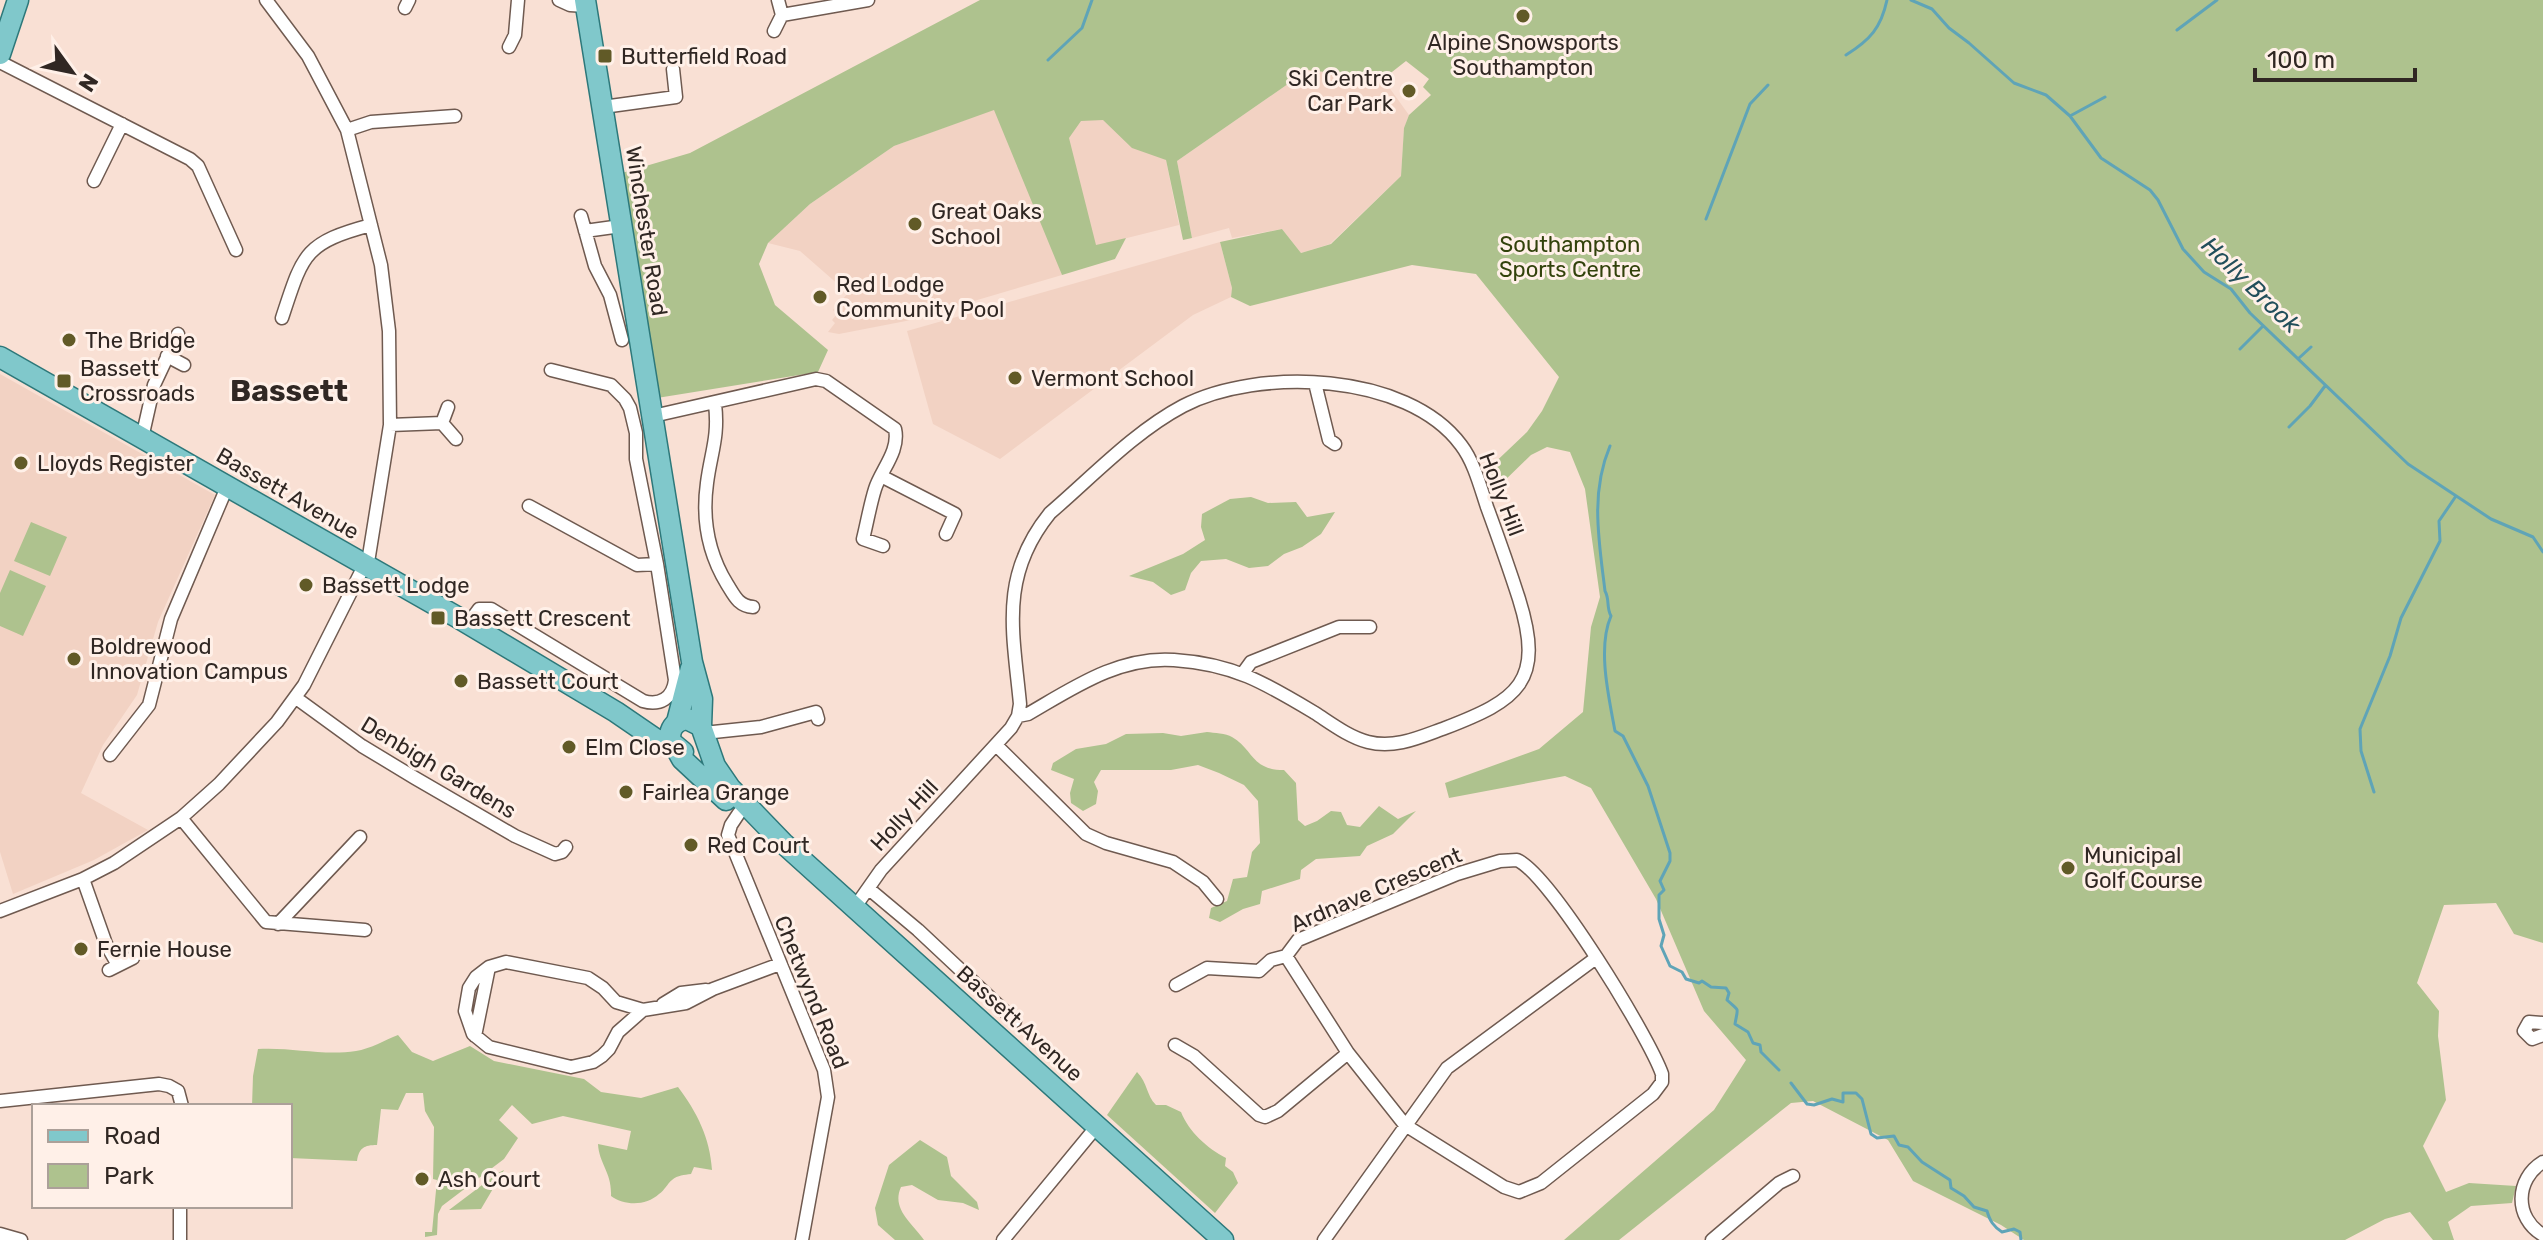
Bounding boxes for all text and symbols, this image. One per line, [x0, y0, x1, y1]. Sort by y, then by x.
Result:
marker: Alpine Snowsports Southampton [1514, 7, 1532, 25]
place label: Alpine Snowsports Southampton [1427, 29, 1619, 81]
north arrow [32, 32, 112, 112]
scale bar [2255, 32, 2415, 82]
place label: Butterfield Road [621, 43, 787, 70]
text: 100 m [2267, 46, 2335, 74]
marker: Butterfield Road [596, 47, 614, 65]
place label: Ski Centre Car Park [1288, 65, 1394, 117]
text: N [73, 69, 104, 97]
marker: Ski Centre Car Park [1400, 82, 1418, 100]
street label: Winchester Road [620, 144, 673, 318]
place label: Great Oaks School [931, 198, 1042, 250]
marker: Great Oaks School [906, 215, 924, 233]
park label: Southampton Sports Centre [1499, 231, 1641, 283]
water label: Holly Brook [2196, 231, 2307, 339]
place label: Red Lodge Community Pool [836, 271, 1004, 323]
marker: Red Lodge Community Pool [811, 288, 829, 306]
place label: The Bridge [85, 327, 195, 354]
marker: The Bridge [60, 331, 78, 349]
place label: Bassett Crossroads [80, 355, 195, 407]
place label: Vermont School [1031, 365, 1194, 392]
marker: Vermont School [1006, 369, 1024, 387]
marker: Bassett Crossroads [55, 372, 73, 390]
district label: Bassett [230, 373, 348, 409]
street label: Bassett Avenue [211, 442, 364, 545]
street label: Holly Hill [1473, 448, 1530, 540]
place label: Lloyds Register [37, 450, 195, 477]
marker: Lloyds Register [12, 454, 30, 472]
place label: Bassett Lodge [322, 572, 469, 599]
marker: Bassett Lodge [297, 576, 315, 594]
place label: Bassett Crescent [454, 605, 631, 632]
marker: Bassett Crescent [429, 609, 447, 627]
place label: Boldrewood Innovation Campus [90, 633, 288, 685]
marker: Boldrewood Innovation Campus [65, 650, 83, 668]
place label: Bassett Court [477, 668, 619, 695]
marker: Bassett Court [452, 672, 470, 690]
street label: Denbigh Gardens [356, 710, 521, 824]
place label: Elm Close [585, 734, 685, 761]
marker: Elm Close [560, 738, 578, 756]
street label: Holly Hill [865, 774, 944, 857]
place label: Fairlea Grange [642, 779, 789, 806]
marker: Fairlea Grange [617, 783, 635, 801]
place label: Red Court [707, 832, 810, 859]
marker: Red Court [682, 836, 700, 854]
street label: Ardnave Crescent [1287, 841, 1466, 938]
place label: Municipal Golf Course [2084, 842, 2203, 894]
marker: Municipal Golf Course [2059, 859, 2077, 877]
street label: Chetwynd Road [769, 912, 855, 1073]
place label: Fernie House [97, 936, 232, 963]
marker: Fernie House [72, 940, 90, 958]
street label: Bassett Avenue [951, 960, 1088, 1087]
legend [32, 1104, 292, 1208]
text: Road [104, 1122, 161, 1150]
text: Park [104, 1162, 155, 1190]
place label: Ash Court [438, 1166, 541, 1193]
marker: Ash Court [413, 1170, 431, 1188]

